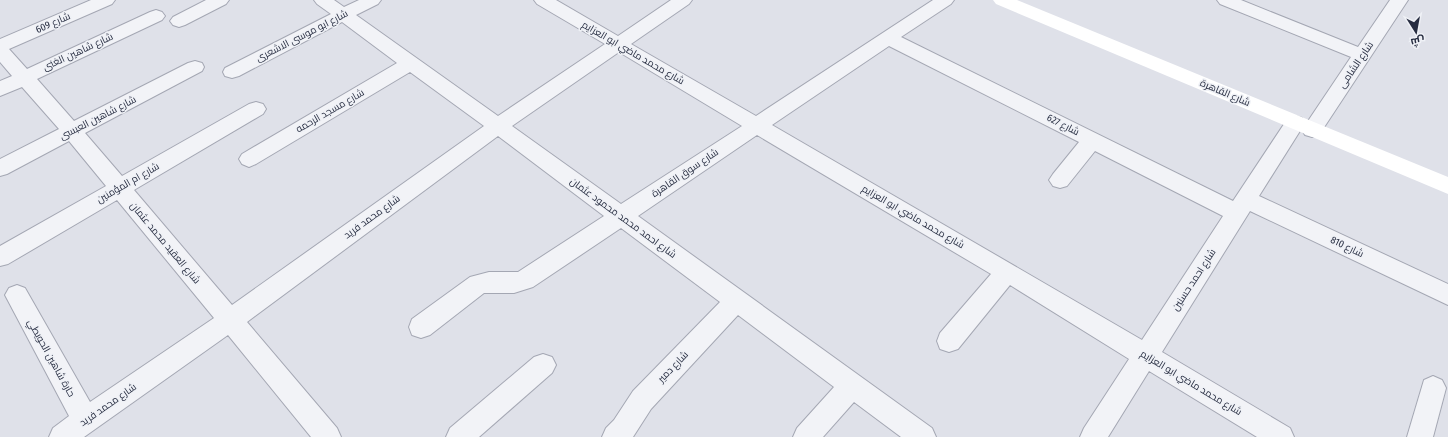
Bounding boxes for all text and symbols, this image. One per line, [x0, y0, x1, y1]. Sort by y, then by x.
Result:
street label: شارع ابو موسى الاشعرى [254, 8, 350, 64]
street label: شارع 609 [34, 10, 72, 36]
north arrow [1396, 12, 1436, 52]
street label: شارع محمد ماضي ابو العزايم [579, 19, 686, 88]
street label: شارع شاهين الغنى [41, 30, 115, 74]
text: ش [1410, 34, 1426, 49]
street label: شارع الشامى [1336, 39, 1376, 91]
street label: شارع القاهرة [1198, 77, 1252, 109]
street label: شارع مسجد الرحمه [294, 87, 366, 135]
street label: شارع شاهين العبسى [58, 93, 138, 143]
street label: شارع 627 [1045, 112, 1081, 138]
street label: شارع سوق القاهرة [649, 146, 721, 200]
street label: شارع ام المؤمنين [95, 160, 162, 207]
street label: شارع احمد محمد محمود عثمان [567, 175, 679, 261]
street label: شارع محمد ماضي ابو العزايم [859, 183, 966, 252]
street label: شارع محمد فريد [342, 193, 402, 241]
street label: شارع العقيد محمد عثمان [127, 200, 203, 286]
street label: شارع 810 [1328, 234, 1366, 260]
street label: شارع احمد حسنين [1170, 247, 1218, 313]
street label: حارة شاهين الحويطي [24, 317, 77, 399]
street label: شارع محمد ماضي ابو العزايم [1137, 348, 1244, 419]
street label: شارع دمير [654, 349, 691, 386]
street label: شارع محمد فريد [77, 381, 139, 429]

